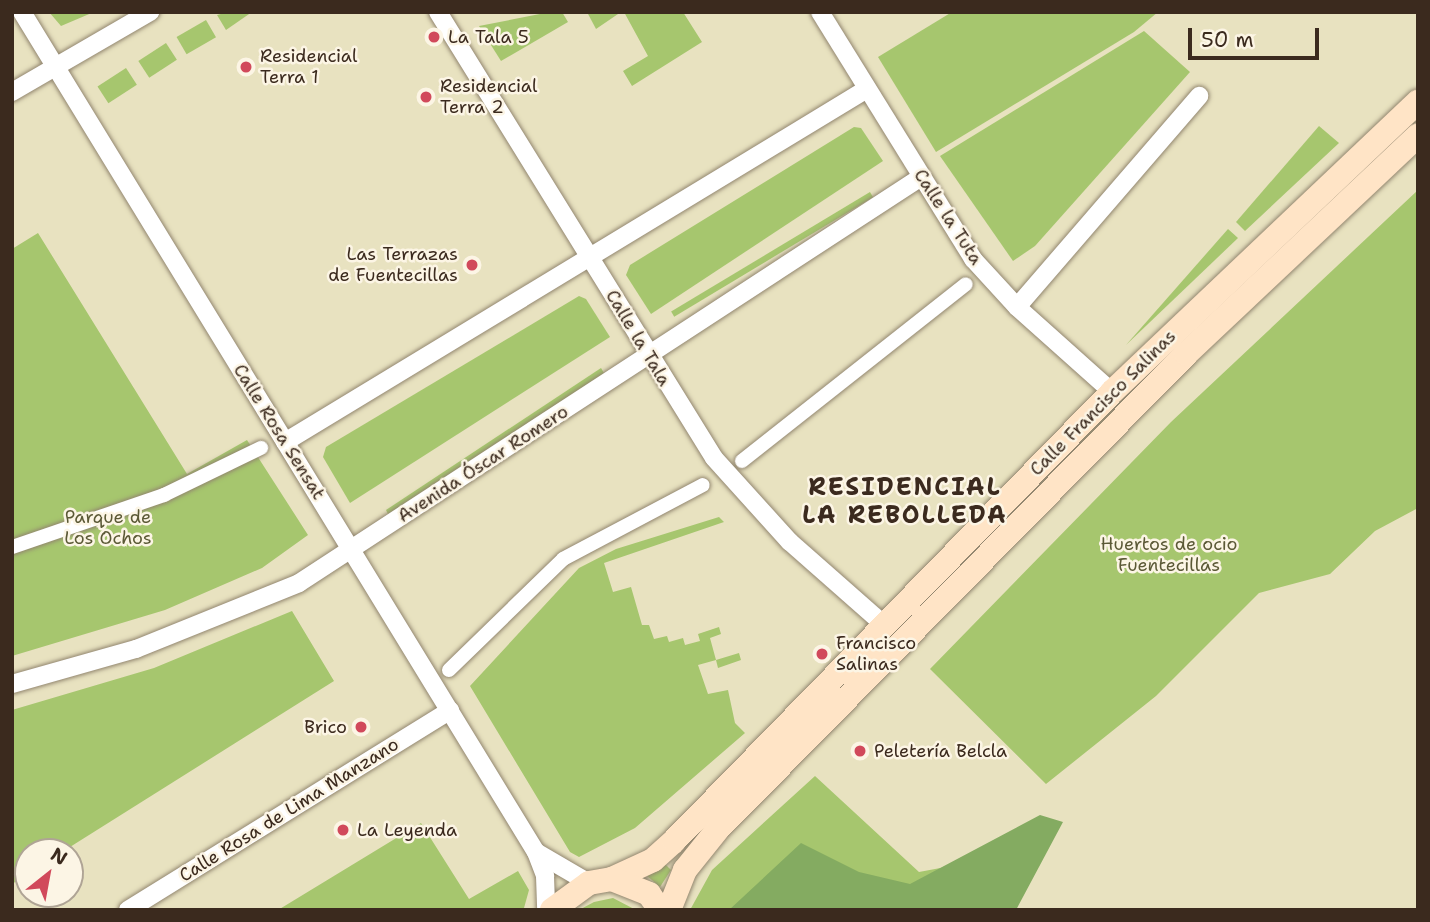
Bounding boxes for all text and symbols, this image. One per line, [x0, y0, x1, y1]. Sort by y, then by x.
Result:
scale bar [1192, 14, 1323, 58]
place label: La Tala 5 [448, 26, 529, 48]
text: 50 m [1201, 26, 1254, 54]
marker: La Tala 5 [426, 29, 442, 45]
place label: Residencial Terra 1 [260, 46, 357, 88]
marker: Residencial Terra 1 [238, 59, 254, 75]
place label: Residencial Terra 2 [440, 76, 537, 119]
marker: Residencial Terra 2 [418, 89, 434, 105]
street label: Calle la Tuta [909, 165, 987, 269]
place label: Las Terrazas de Fuentecillas [328, 244, 458, 286]
marker: Las Terrazas de Fuentecillas [464, 257, 480, 273]
street label: Calle la Tala [601, 286, 675, 390]
street label: Calle Francisco Salinas [1026, 326, 1180, 480]
street label: Calle Rosa Sensat [229, 360, 329, 504]
street label: Avenida Óscar Romero [394, 401, 572, 527]
district label: RESIDENCIAL LA REBOLLEDA [804, 474, 1006, 530]
park label: Parque de Los Ochos [64, 507, 152, 550]
park label: Huertos de ocio Fuentecillas [1101, 534, 1237, 576]
place label: Francisco Salinas [836, 633, 916, 676]
marker: Francisco Salinas [814, 646, 830, 662]
place label: Brico [304, 716, 347, 738]
marker: Brico [353, 719, 369, 735]
street label: Calle Rosa de Lima Manzano [175, 733, 403, 887]
place label: Peletería Belcla [874, 740, 1007, 762]
marker: Peletería Belcla [852, 743, 868, 759]
place label: La Leyenda [357, 819, 457, 841]
marker: La Leyenda [335, 822, 351, 838]
north arrow [14, 838, 84, 908]
text: N [46, 842, 72, 871]

